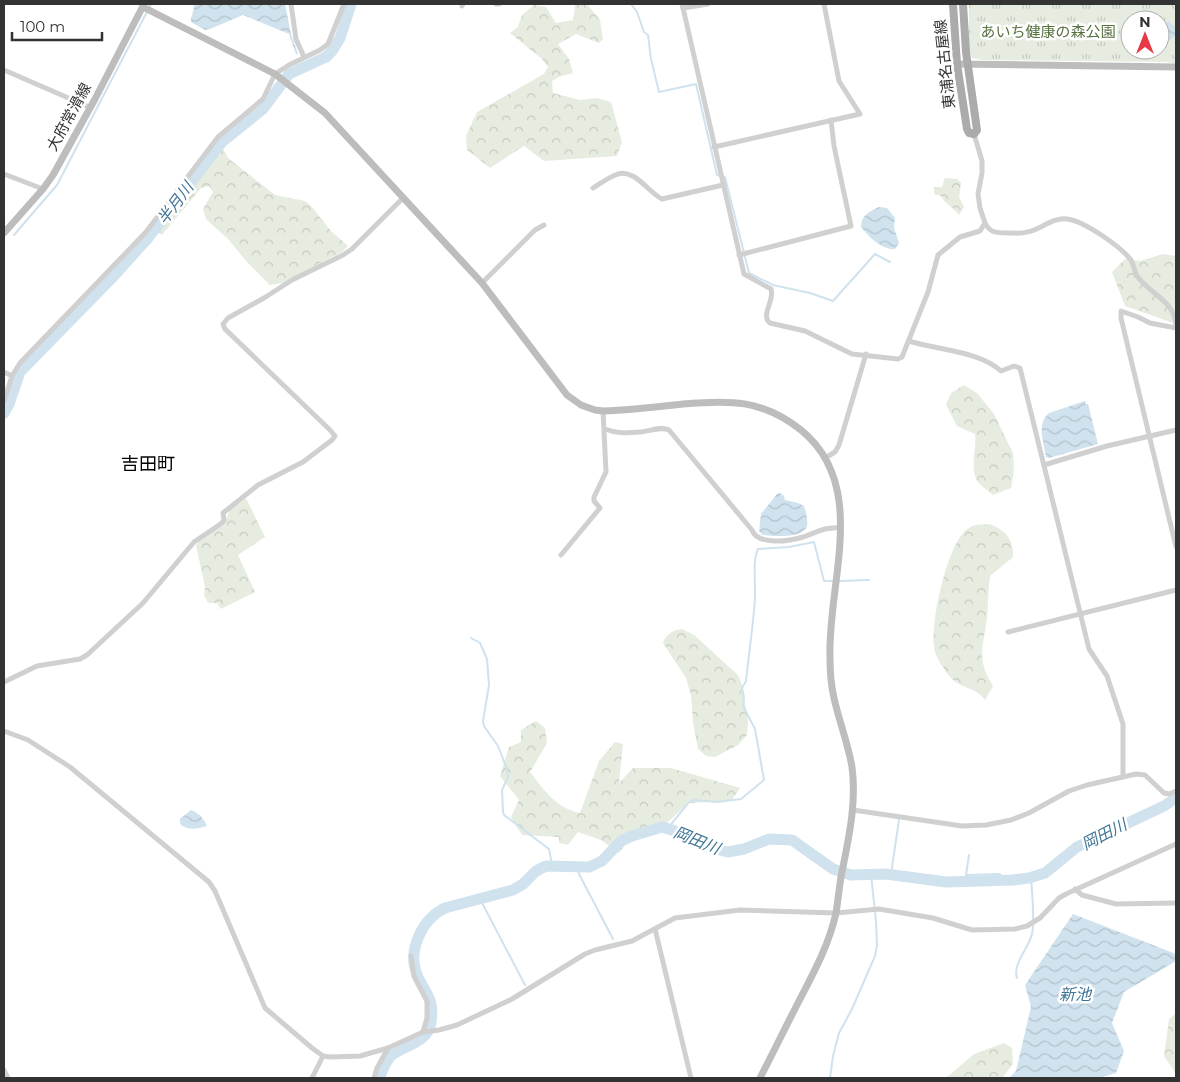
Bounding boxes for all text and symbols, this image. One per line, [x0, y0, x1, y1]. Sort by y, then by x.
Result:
scale bar [12, 10, 102, 42]
north arrow [1120, 10, 1170, 60]
text: N [1139, 13, 1151, 31]
text: 100 m [20, 17, 65, 36]
street label: 東浦名古屋線 [930, 18, 959, 110]
park label: あいち健康の森公園 [980, 22, 1116, 41]
street label: 大府常滑線 [42, 79, 95, 154]
water label: 半月川 [153, 177, 199, 228]
district label: 吉田町 [121, 453, 175, 475]
water label: 岡田川 [1079, 814, 1132, 854]
water label: 岡田川 [671, 823, 724, 859]
water label: 新池 [1059, 985, 1093, 1004]

